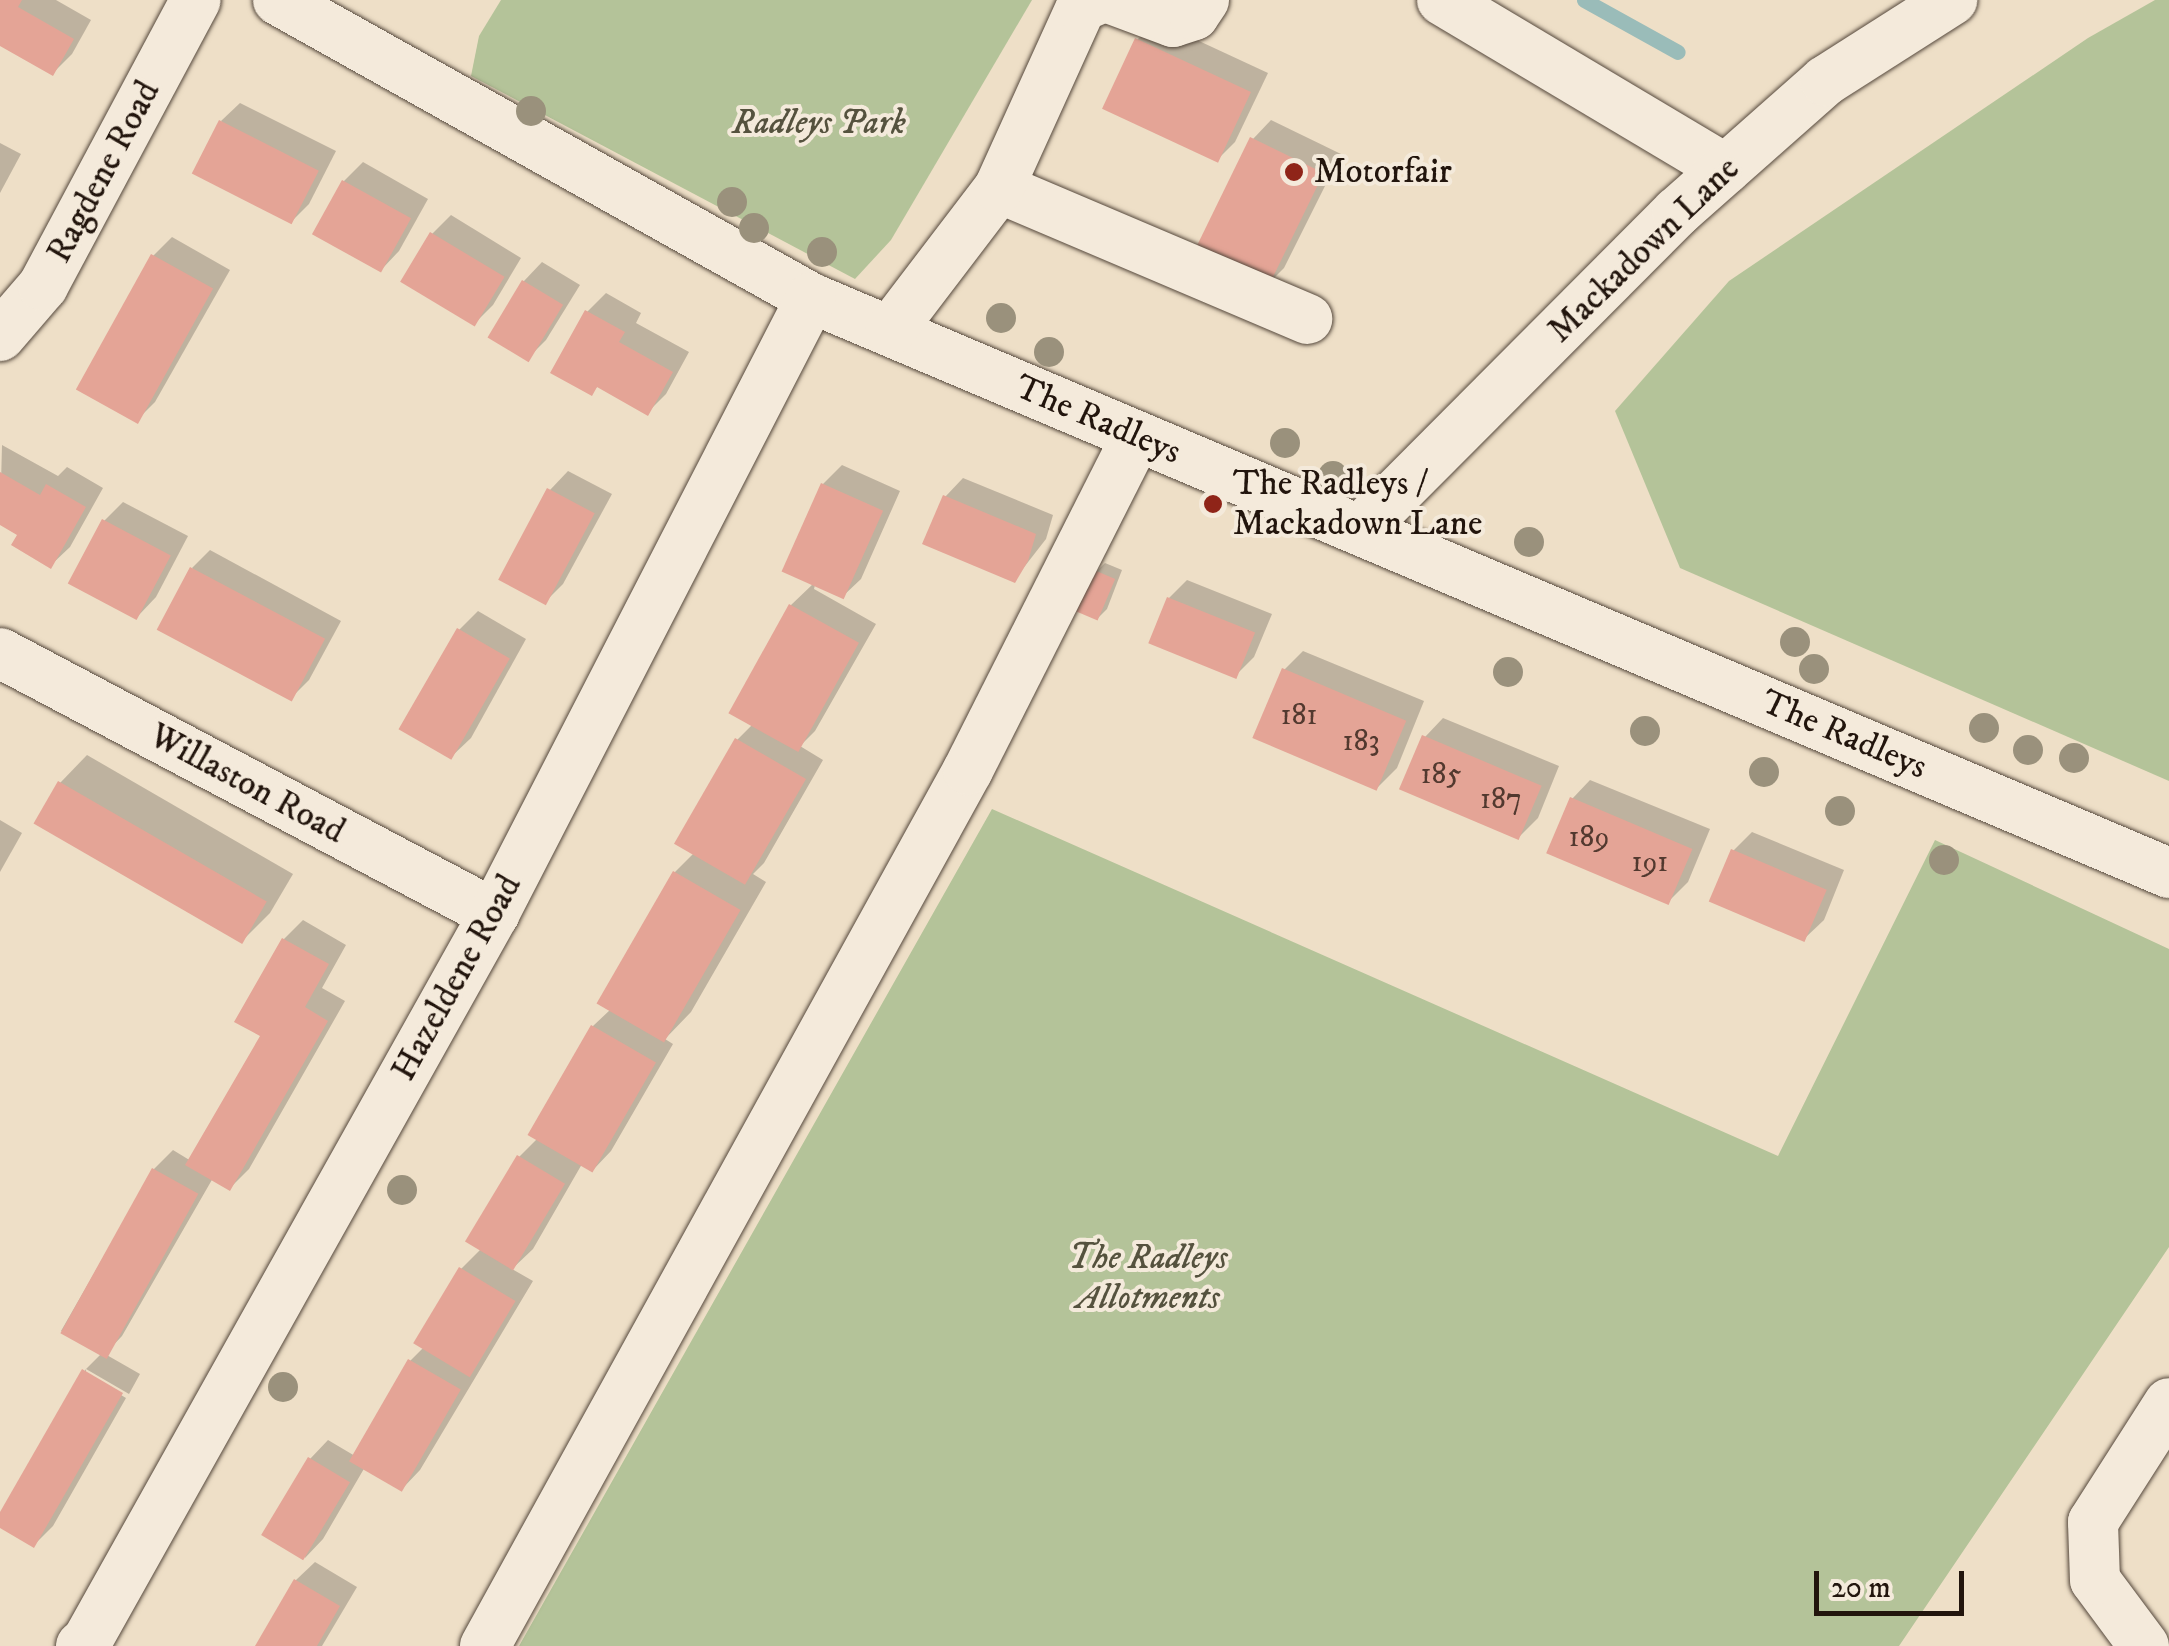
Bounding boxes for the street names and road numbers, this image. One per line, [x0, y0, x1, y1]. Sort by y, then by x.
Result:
street label: Ragdene Road [39, 74, 169, 270]
street label: Mackadown Lane [1540, 148, 1748, 352]
street label: The Radleys [1009, 366, 1187, 474]
street label: The Radleys [1755, 681, 1933, 789]
street label: Willaston Road [142, 715, 352, 853]
street label: Hazeldene Road [383, 868, 531, 1088]

